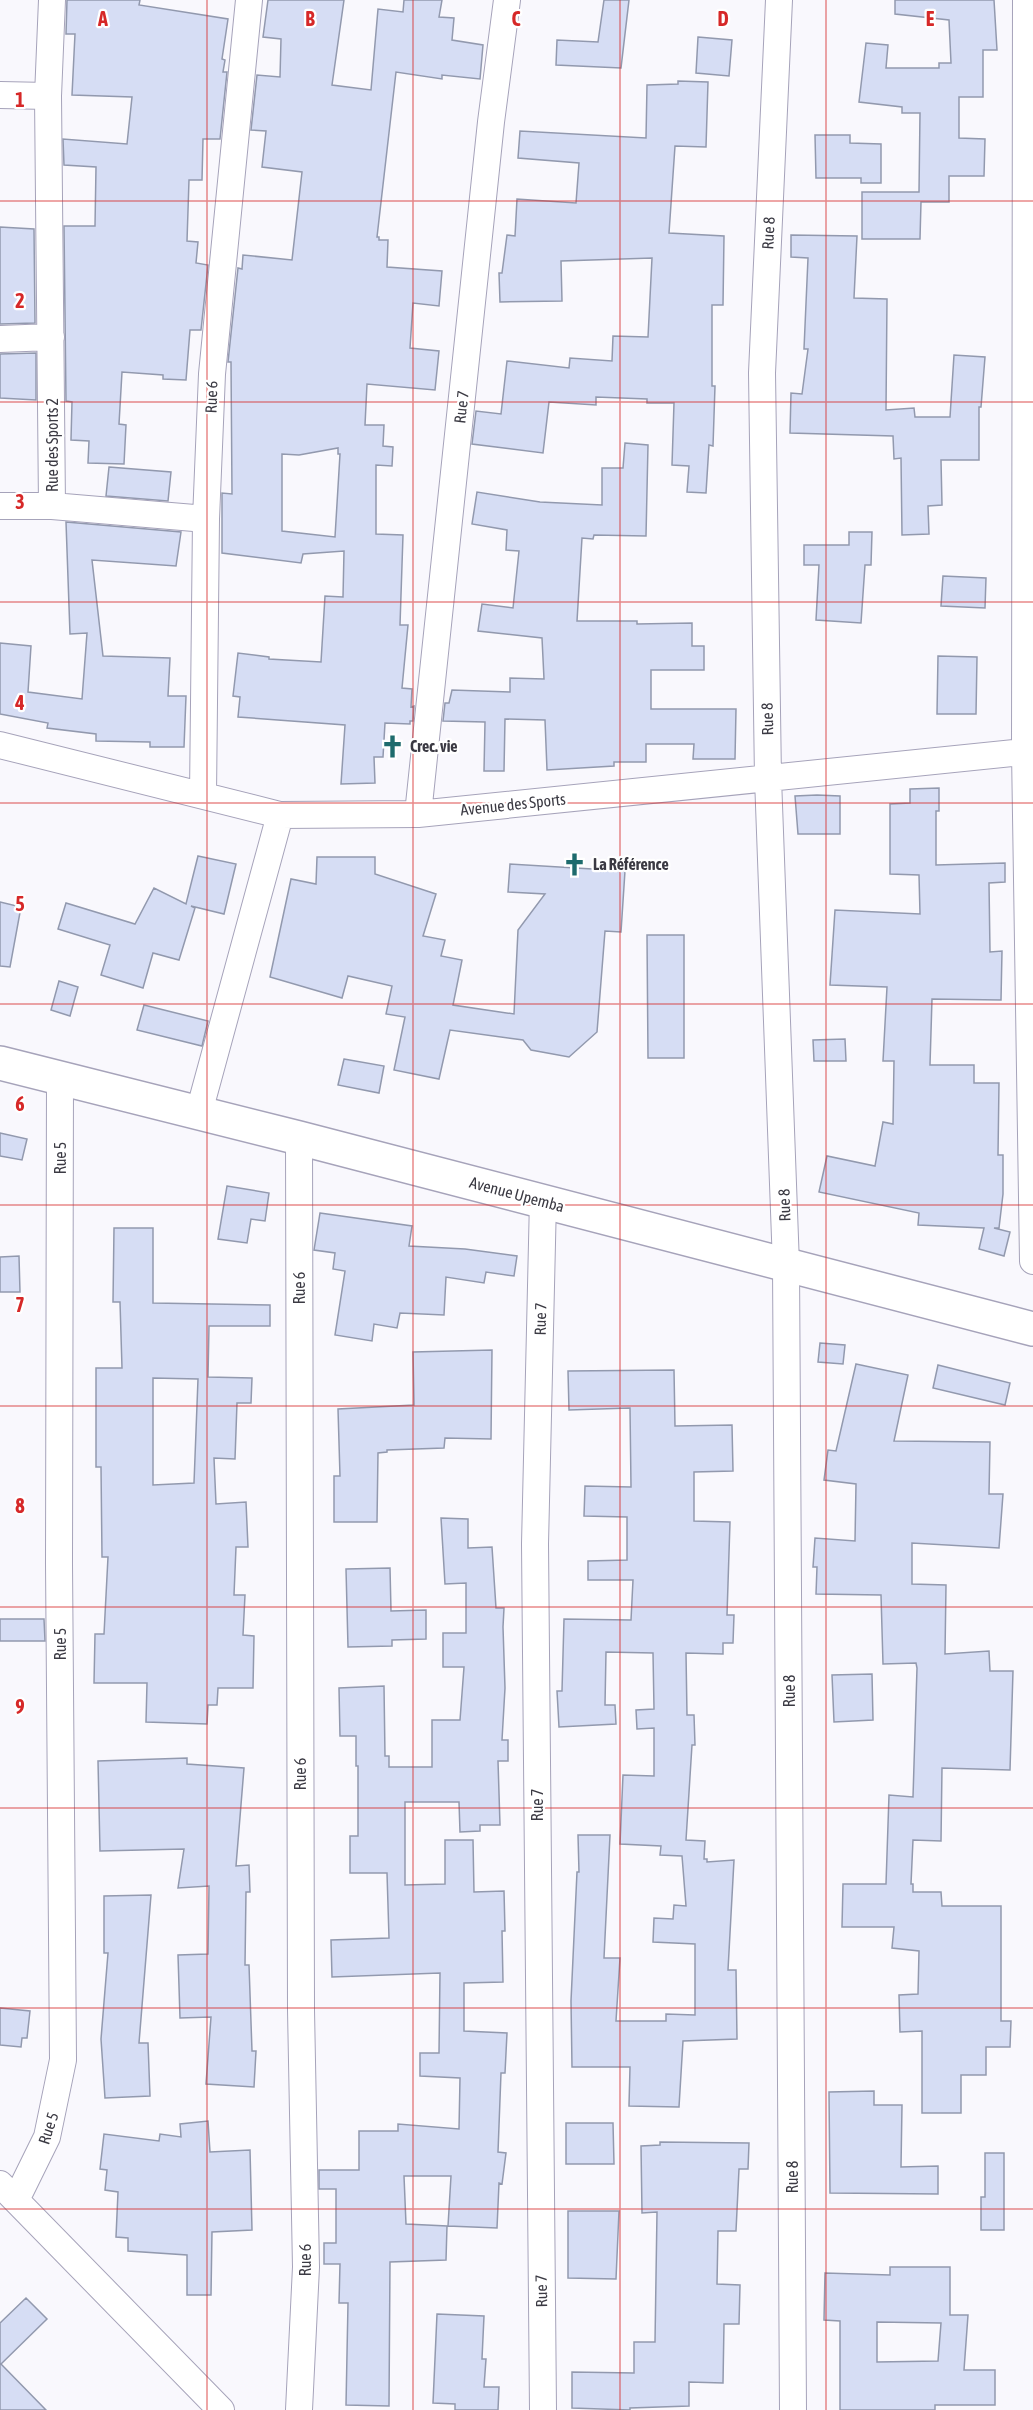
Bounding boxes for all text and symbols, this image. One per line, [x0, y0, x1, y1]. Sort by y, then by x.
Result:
text: A [97, 7, 108, 30]
text: B [305, 7, 315, 30]
text: C [512, 7, 521, 30]
text: D [717, 7, 729, 30]
text: E [926, 7, 935, 30]
text: 1 [15, 88, 25, 111]
street label: Rue 8 [758, 216, 778, 250]
text: 2 [15, 289, 25, 312]
street label: Rue 6 [201, 380, 221, 414]
street label: Rue 7 [450, 390, 472, 424]
street label: Rue des Sports 2 [43, 398, 62, 492]
text: 3 [15, 490, 25, 513]
text: 4 [14, 691, 25, 714]
street label: Rue 8 [758, 702, 776, 736]
church icon: Crec. vie [379, 733, 405, 759]
place label: Crec. vie [410, 737, 458, 755]
street label: Avenue des Sports [459, 789, 567, 819]
church icon: La Référence [562, 851, 588, 877]
place label: La Référence [593, 855, 669, 873]
text: 5 [15, 892, 25, 915]
text: 6 [15, 1092, 25, 1115]
street label: Rue 5 [51, 1142, 69, 1174]
street label: Avenue Upemba [467, 1173, 566, 1216]
street label: Rue 8 [774, 1188, 794, 1222]
street label: Rue 6 [290, 1272, 308, 1304]
text: 7 [15, 1293, 25, 1316]
street label: Rue 7 [531, 1302, 549, 1336]
text: 8 [15, 1494, 25, 1517]
street label: Rue 5 [51, 1628, 69, 1660]
street label: Rue 8 [780, 1675, 798, 1707]
text: 9 [15, 1695, 25, 1718]
street label: Rue 6 [291, 1758, 309, 1790]
street label: Rue 7 [528, 1789, 546, 1821]
street label: Rue 5 [34, 2110, 62, 2146]
street label: Rue 8 [783, 2161, 801, 2193]
street label: Rue 6 [296, 2244, 314, 2276]
street label: Rue 7 [532, 2274, 550, 2308]

